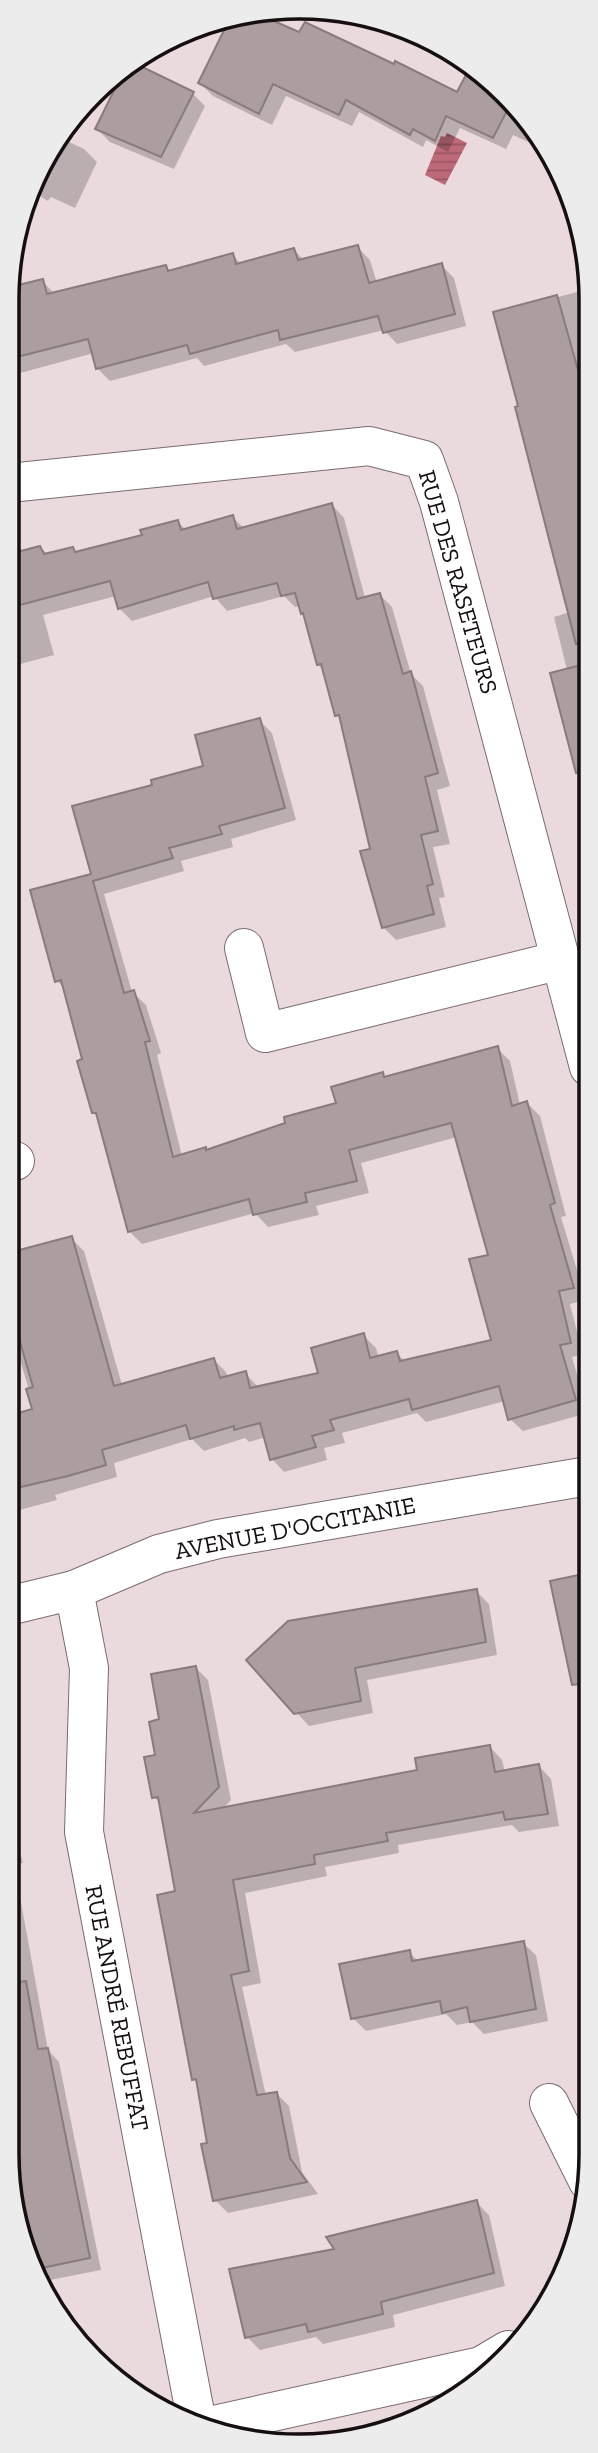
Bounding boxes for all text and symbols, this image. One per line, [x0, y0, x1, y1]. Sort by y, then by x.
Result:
street label: RUE DES RASETEURS [413, 467, 504, 697]
street label: AVENUE D'OCCITANIE [172, 1490, 418, 1565]
street label: RUE ANDRÉ REBUFFAT [79, 1882, 156, 2134]

